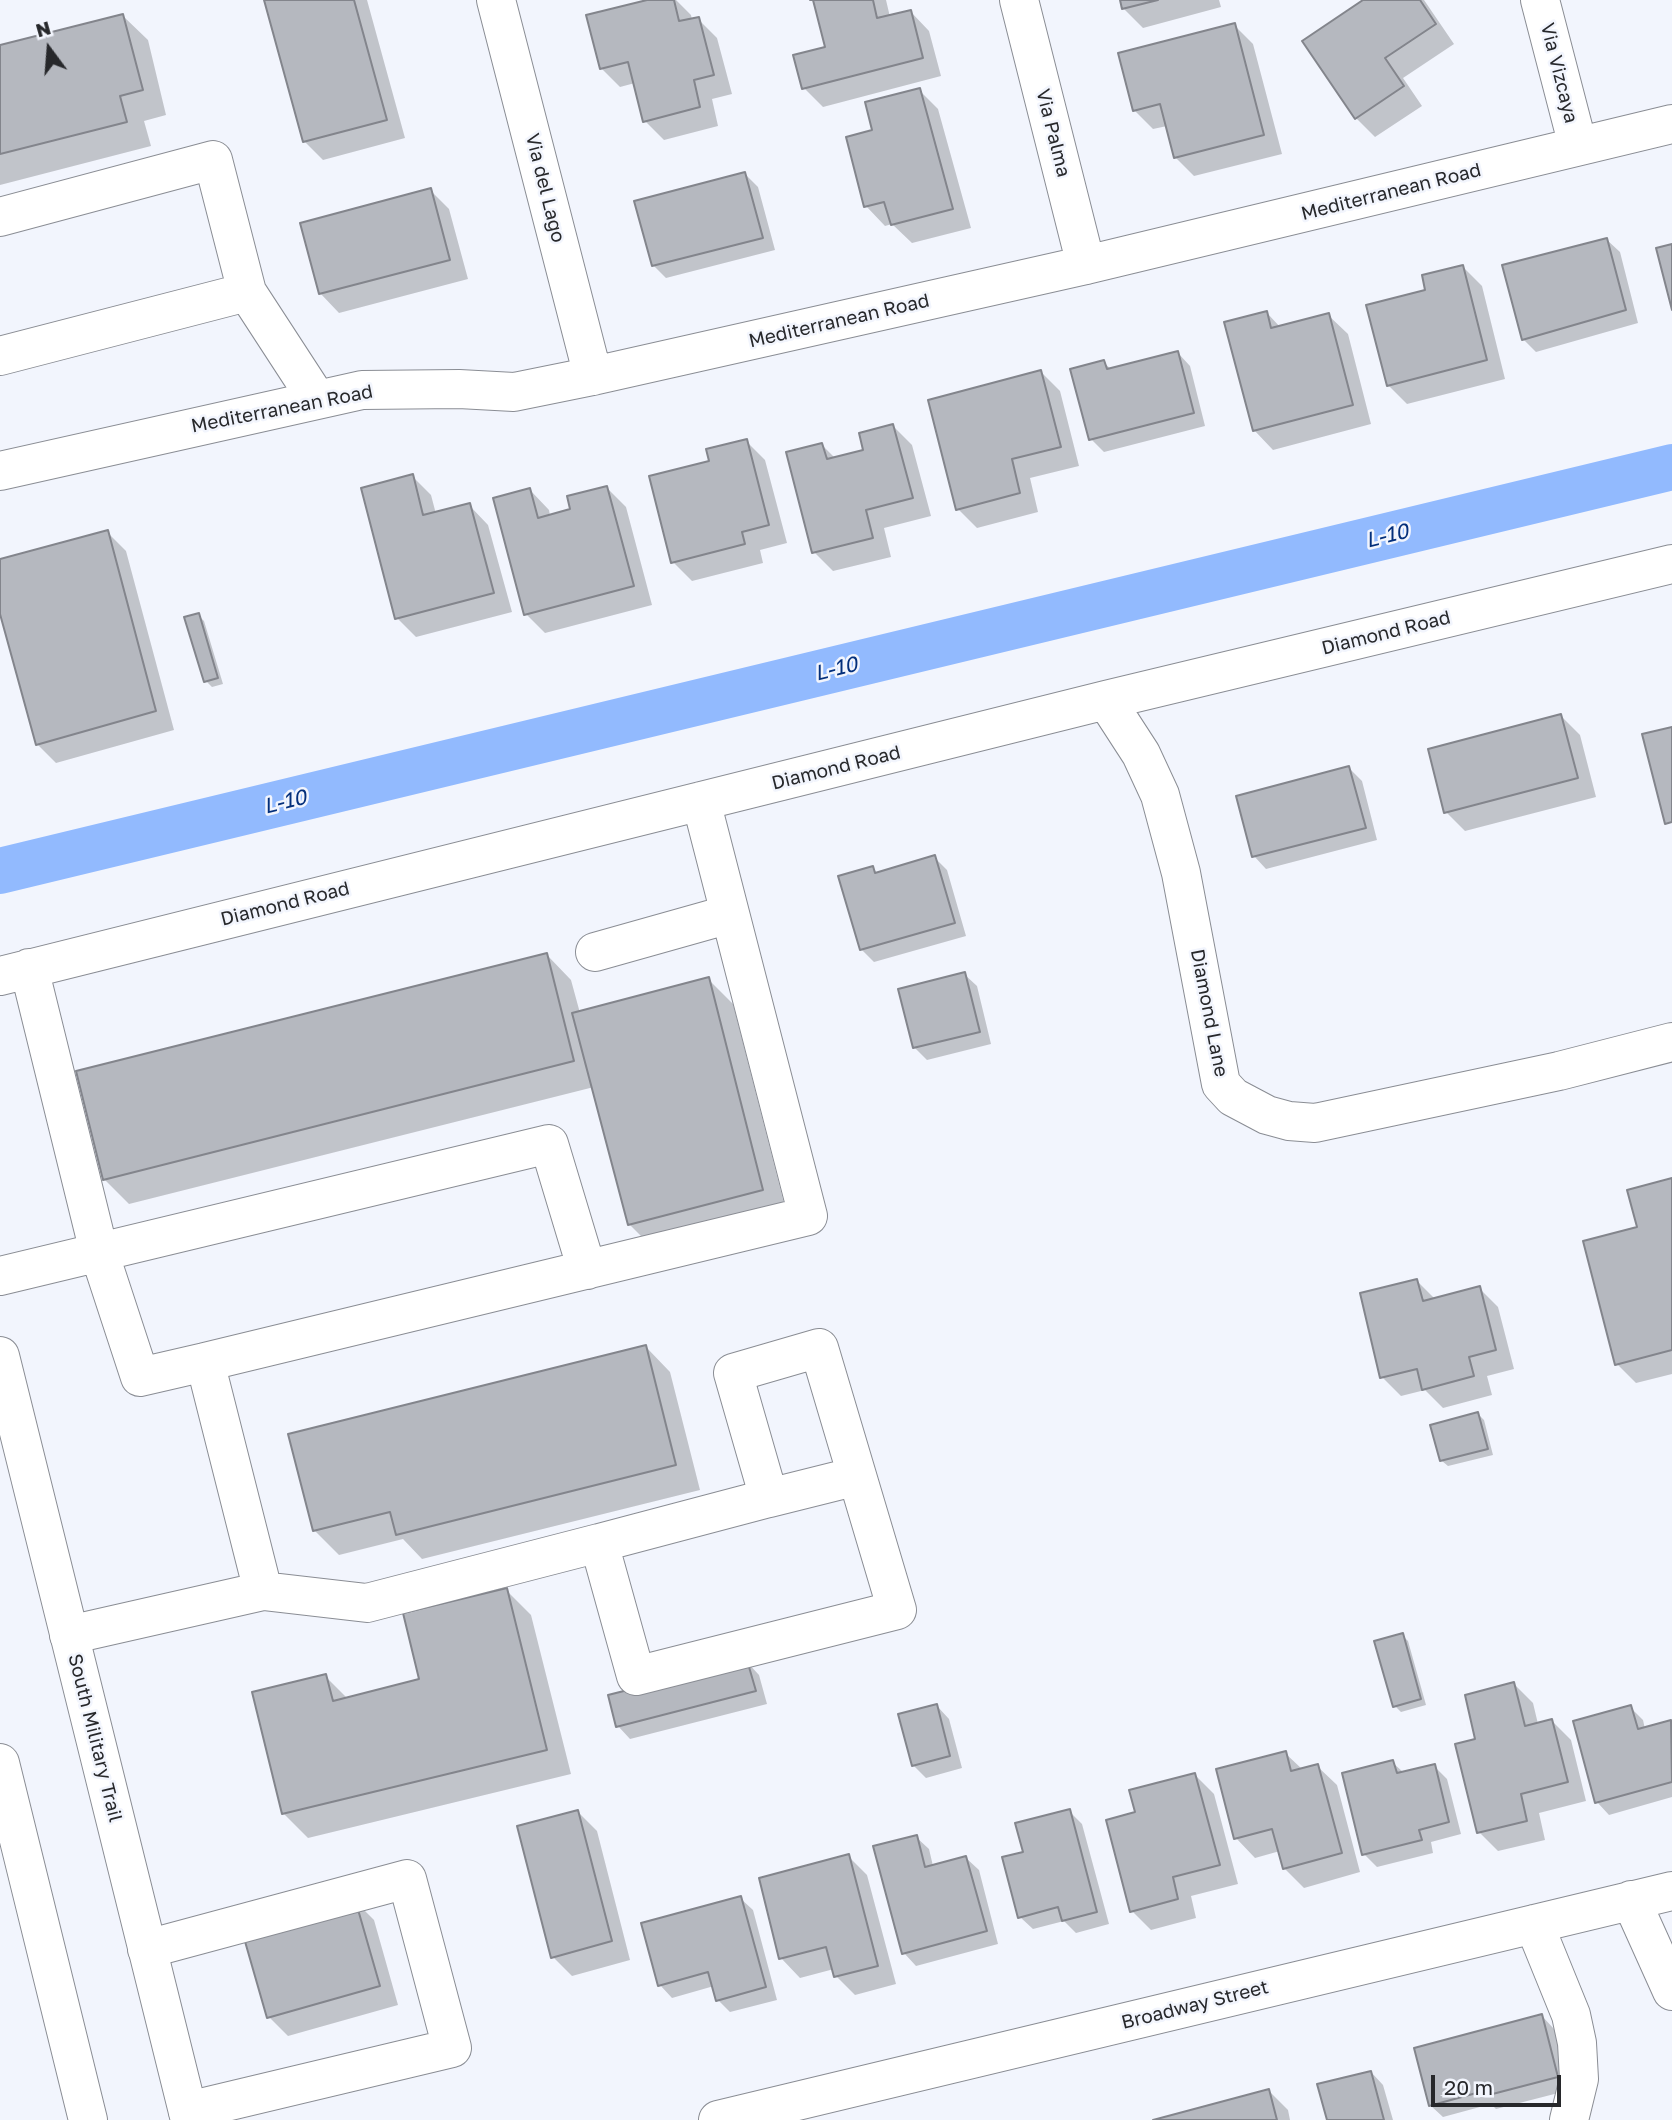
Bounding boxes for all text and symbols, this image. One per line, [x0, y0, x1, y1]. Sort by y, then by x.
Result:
north arrow [14, 14, 84, 84]
text: N [33, 15, 53, 41]
street label: Via Vizcaya [1536, 21, 1582, 125]
street label: Via Palma [1031, 87, 1075, 179]
street label: Via del Lago [520, 131, 570, 245]
street label: Mediterranean Road [1299, 159, 1483, 225]
street label: Mediterranean Road [747, 289, 931, 353]
street label: Mediterranean Road [189, 380, 375, 438]
water label: L-10 [1363, 519, 1411, 553]
street label: Diamond Road [1319, 606, 1453, 660]
water label: L-10 [812, 652, 860, 686]
street label: Diamond Road [769, 741, 903, 795]
water label: L-10 [261, 785, 309, 819]
street label: Diamond Road [218, 877, 352, 931]
street label: Diamond Lane [1185, 947, 1233, 1079]
street label: South Military Trail [63, 1652, 127, 1824]
street label: Broadway Street [1119, 1976, 1271, 2034]
scale bar [1434, 2060, 1564, 2104]
text: 20 m [1444, 2074, 1493, 2100]

